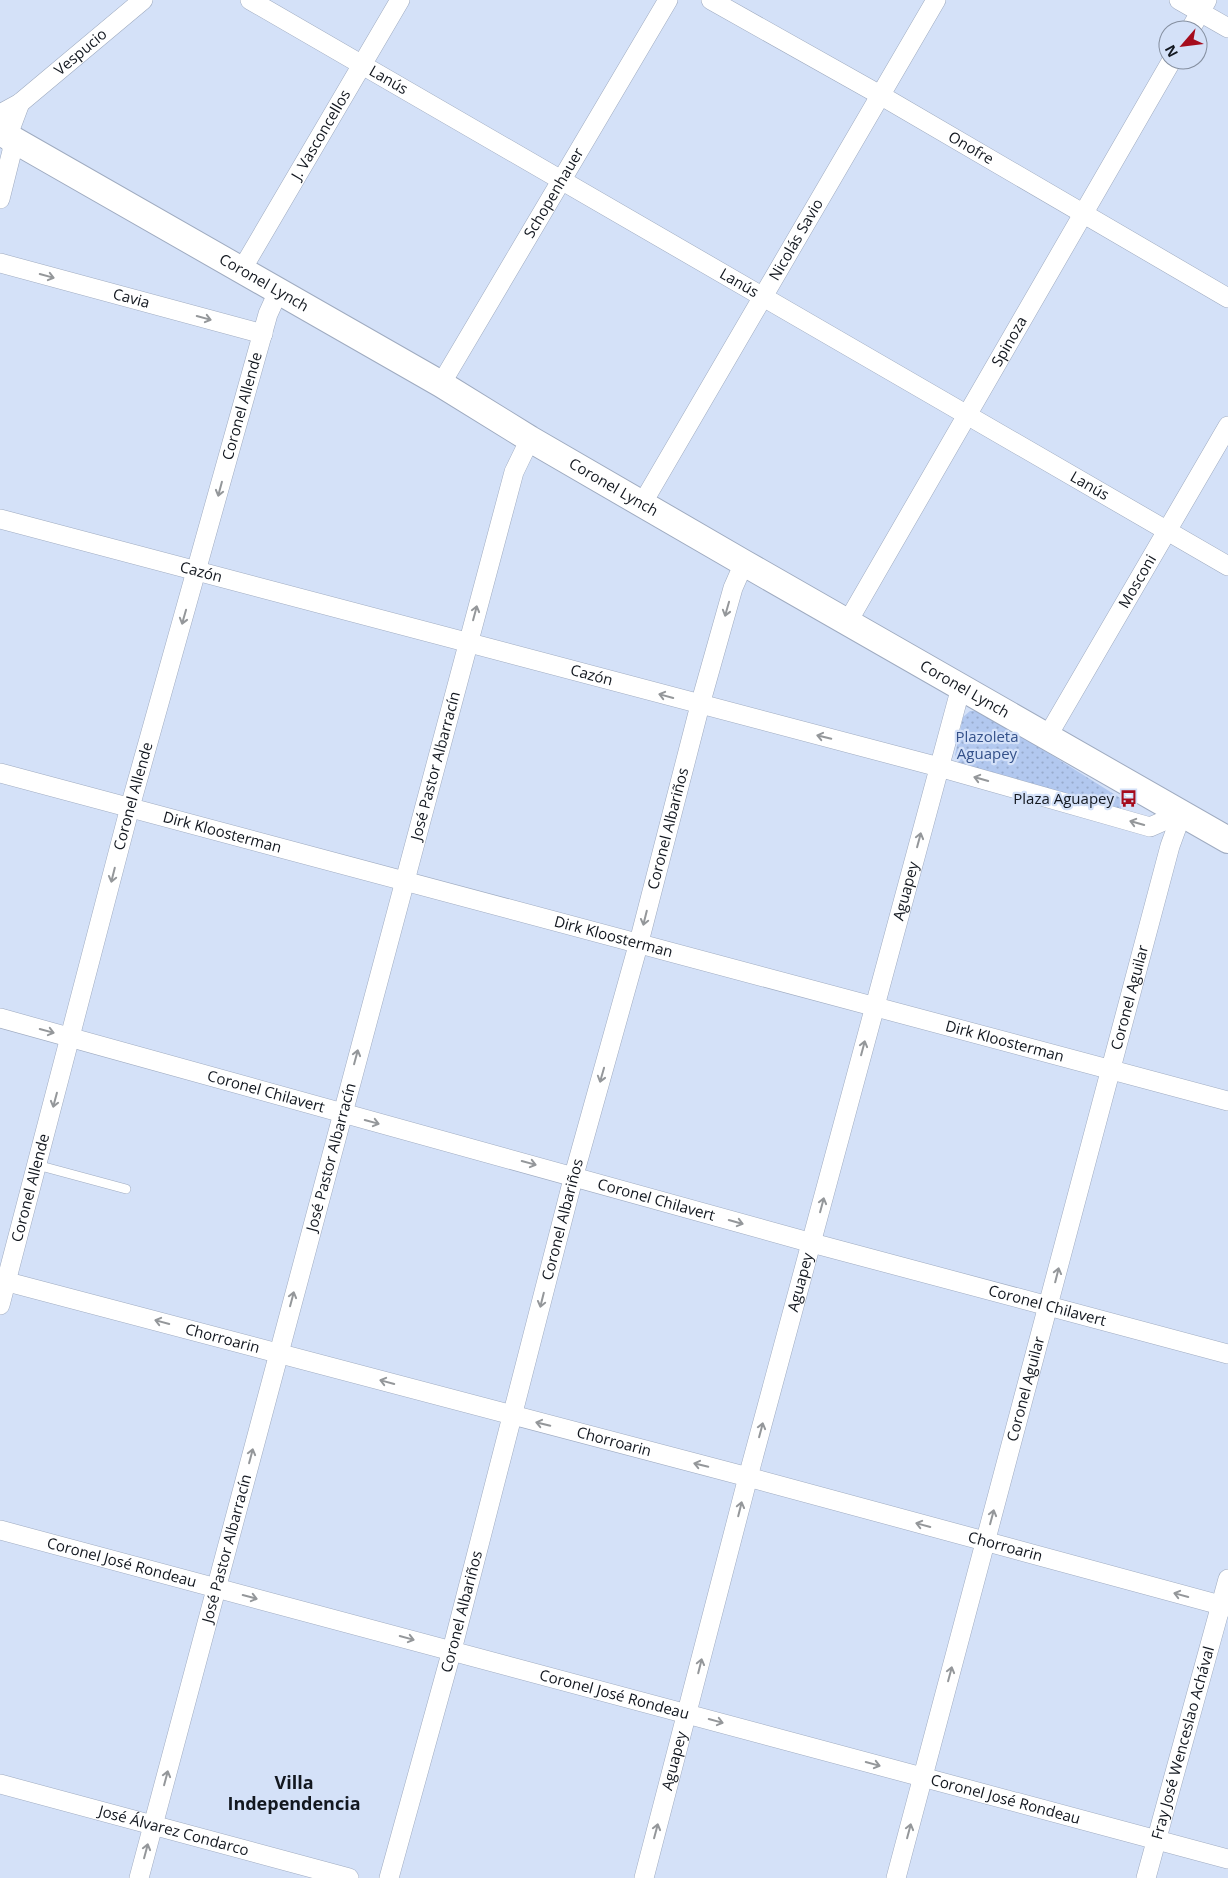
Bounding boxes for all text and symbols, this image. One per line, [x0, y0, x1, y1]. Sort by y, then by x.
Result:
north arrow [1158, 20, 1208, 70]
street label: Vespucio [50, 24, 111, 79]
text: N [1160, 42, 1182, 61]
street label: Lanús [366, 60, 412, 98]
street label: J. Vasconcellos [285, 86, 354, 185]
street label: Onofre [945, 126, 998, 168]
street label: Schopenhauer [519, 143, 588, 241]
street label: Nicolás Savio [764, 195, 827, 284]
street label: Coronel Lynch [216, 248, 313, 315]
street label: Lanús [716, 263, 763, 301]
one-way arrow [39, 271, 55, 281]
street label: Cavia [111, 283, 152, 312]
street label: Spinoza [986, 312, 1031, 370]
one-way arrow [195, 314, 211, 323]
street label: Coronel Allende [217, 350, 266, 462]
street label: Coronel Lynch [566, 453, 662, 520]
street label: Lanús [1067, 466, 1113, 504]
one-way arrow [214, 481, 224, 497]
street label: Mosconi [1113, 550, 1160, 611]
street label: Cazón [178, 556, 225, 586]
one-way arrow [722, 600, 732, 616]
one-way arrow [471, 605, 481, 621]
one-way arrow [178, 608, 188, 624]
street label: Coronel Lynch [917, 655, 1013, 722]
street label: Cazón [569, 659, 615, 689]
street label: José Pastor Albarracín [405, 689, 464, 844]
one-way arrow [659, 691, 675, 701]
park label: Plazoleta Aguapey [955, 726, 1019, 763]
one-way arrow [816, 732, 832, 741]
street label: Coronel Allende [108, 740, 157, 852]
street label: Coronel Albariños [642, 765, 693, 891]
one-way arrow [973, 773, 989, 783]
place label: Plaza Aguapey [1013, 788, 1114, 808]
bus stop icon: Plaza Aguapey [1118, 789, 1138, 809]
street label: Dirk Kloosterman [161, 806, 284, 857]
one-way arrow [1129, 818, 1145, 828]
one-way arrow [915, 833, 924, 849]
street label: Aguapey [887, 859, 923, 923]
one-way arrow [107, 866, 117, 882]
street label: Dirk Kloosterman [552, 910, 675, 961]
one-way arrow [640, 910, 649, 926]
street label: Coronel Aguilar [1105, 943, 1152, 1052]
street label: Dirk Kloosterman [943, 1015, 1067, 1066]
one-way arrow [39, 1027, 55, 1036]
one-way arrow [859, 1041, 869, 1057]
one-way arrow [352, 1049, 362, 1065]
street label: Coronel Chilavert [205, 1065, 327, 1117]
one-way arrow [596, 1066, 606, 1082]
street label: José Pastor Albarracín [300, 1080, 360, 1235]
one-way arrow [49, 1091, 59, 1107]
one-way arrow [364, 1117, 380, 1127]
street label: Coronel Allende [6, 1131, 53, 1244]
street label: Coronel Albariños [536, 1156, 587, 1282]
one-way arrow [521, 1159, 537, 1169]
street label: Coronel Chilavert [596, 1173, 718, 1225]
one-way arrow [818, 1198, 827, 1214]
one-way arrow [728, 1217, 744, 1227]
street label: Aguapey [782, 1250, 817, 1314]
one-way arrow [1053, 1268, 1063, 1284]
street label: Coronel Chilavert [986, 1280, 1108, 1330]
one-way arrow [288, 1291, 298, 1307]
one-way arrow [537, 1291, 547, 1307]
one-way arrow [154, 1317, 170, 1326]
street label: Chorroarin [183, 1318, 262, 1357]
street label: Coronel Aguilar [1001, 1334, 1048, 1443]
one-way arrow [379, 1377, 395, 1386]
one-way arrow [536, 1419, 552, 1428]
street label: Chorroarin [575, 1421, 654, 1460]
one-way arrow [757, 1422, 766, 1438]
one-way arrow [246, 1448, 256, 1464]
one-way arrow [693, 1459, 709, 1469]
street label: José Pastor Albarracín [196, 1472, 255, 1627]
one-way arrow [736, 1501, 745, 1517]
one-way arrow [987, 1509, 997, 1525]
one-way arrow [915, 1519, 931, 1529]
street label: Chorroarin [966, 1526, 1045, 1565]
street label: Coronel José Rondeau [45, 1532, 199, 1591]
street label: Coronel Albariños [435, 1548, 486, 1675]
one-way arrow [1173, 1590, 1189, 1599]
one-way arrow [242, 1592, 258, 1602]
one-way arrow [399, 1634, 415, 1644]
street label: Fray José Wenceslao Achával [1146, 1644, 1218, 1842]
one-way arrow [696, 1659, 705, 1675]
street label: Coronel José Rondeau [538, 1664, 692, 1723]
one-way arrow [946, 1666, 955, 1682]
one-way arrow [708, 1717, 724, 1726]
street label: Aguapey [656, 1728, 691, 1792]
one-way arrow [865, 1759, 881, 1769]
street label: Coronel José Rondeau [929, 1769, 1083, 1828]
one-way arrow [161, 1770, 171, 1786]
district label: Villa Independencia [227, 1770, 361, 1815]
street label: José Álvarez Condarco [95, 1800, 251, 1860]
one-way arrow [652, 1823, 662, 1839]
one-way arrow [904, 1823, 914, 1839]
one-way arrow [142, 1844, 151, 1860]

